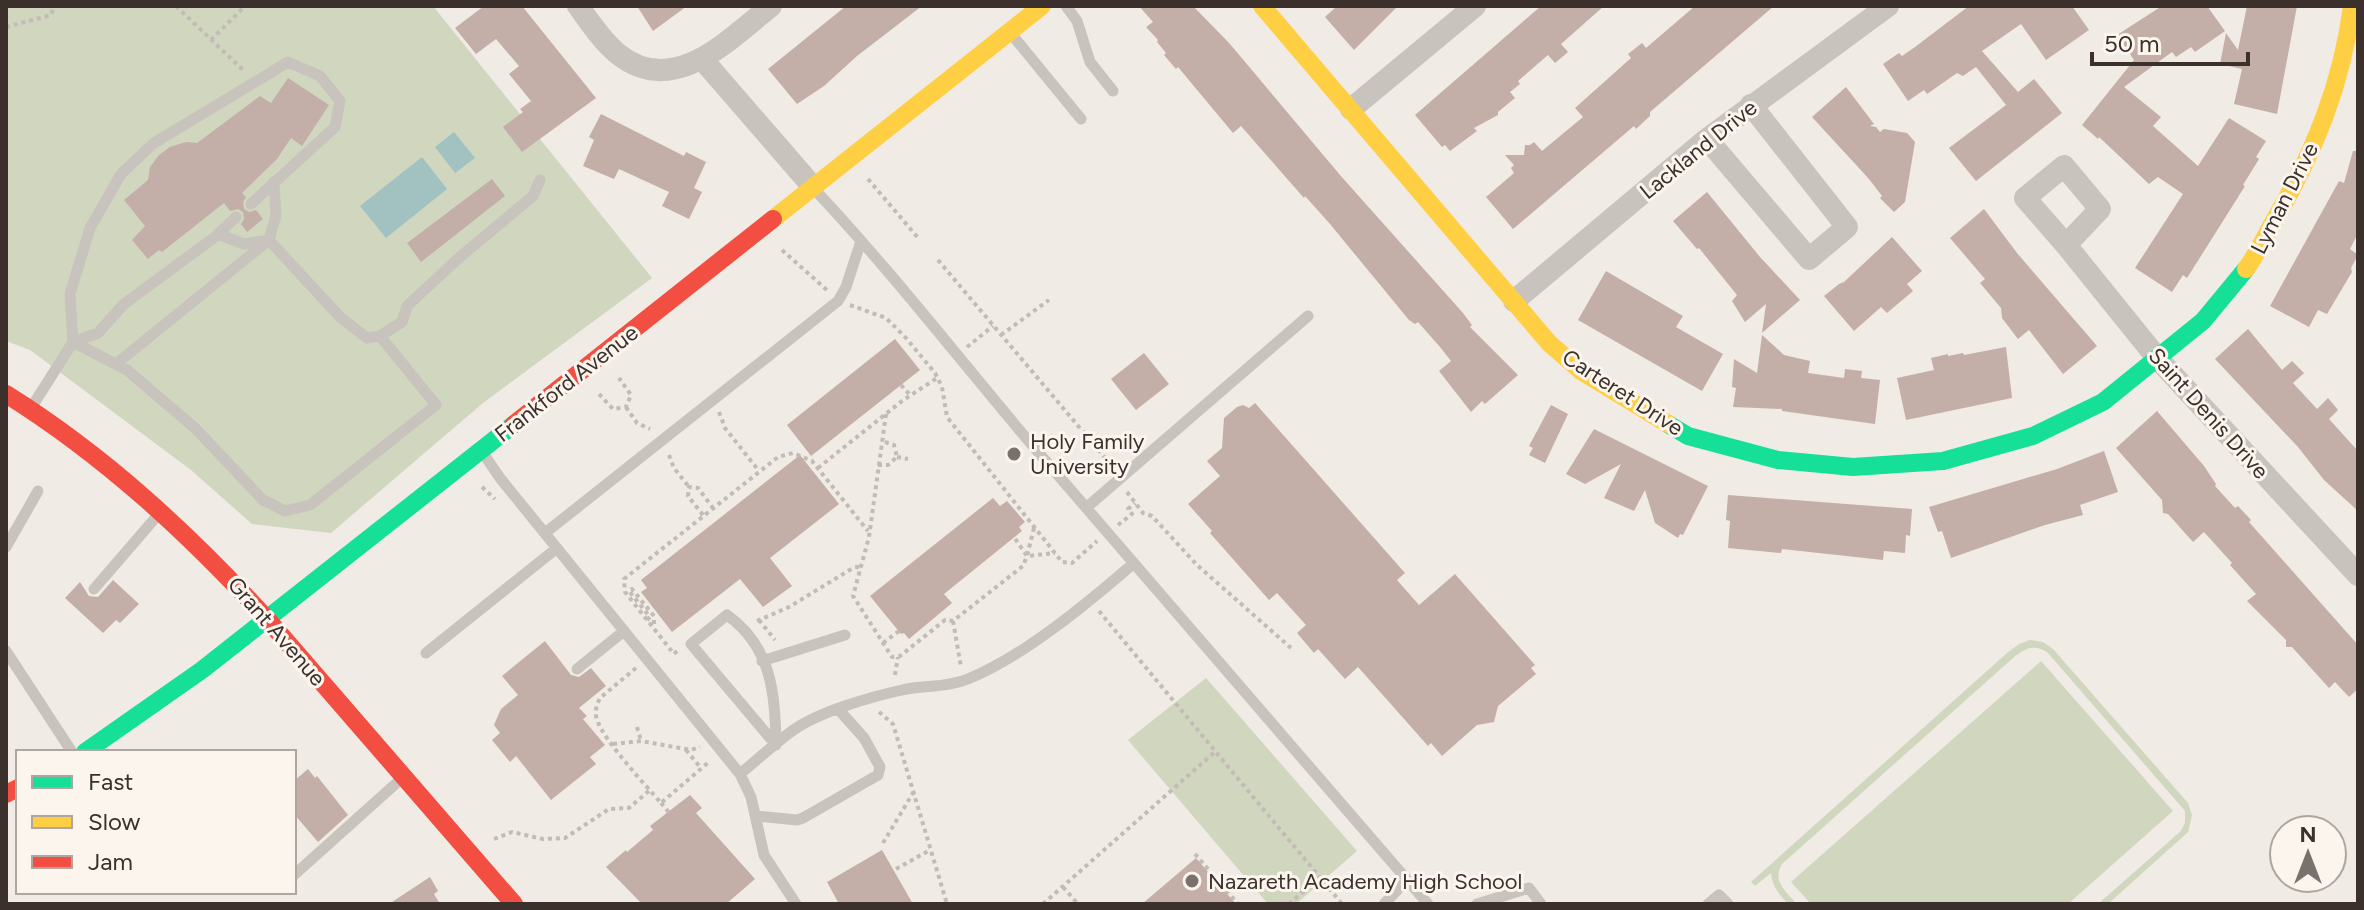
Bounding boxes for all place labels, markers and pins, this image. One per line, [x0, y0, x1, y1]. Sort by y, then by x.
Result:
place label: Holy Family University [1030, 428, 1145, 480]
marker: Holy Family University [1005, 445, 1023, 463]
place label: Nazareth Academy High School [1208, 868, 1522, 895]
marker: Nazareth Academy High School [1183, 872, 1201, 890]

